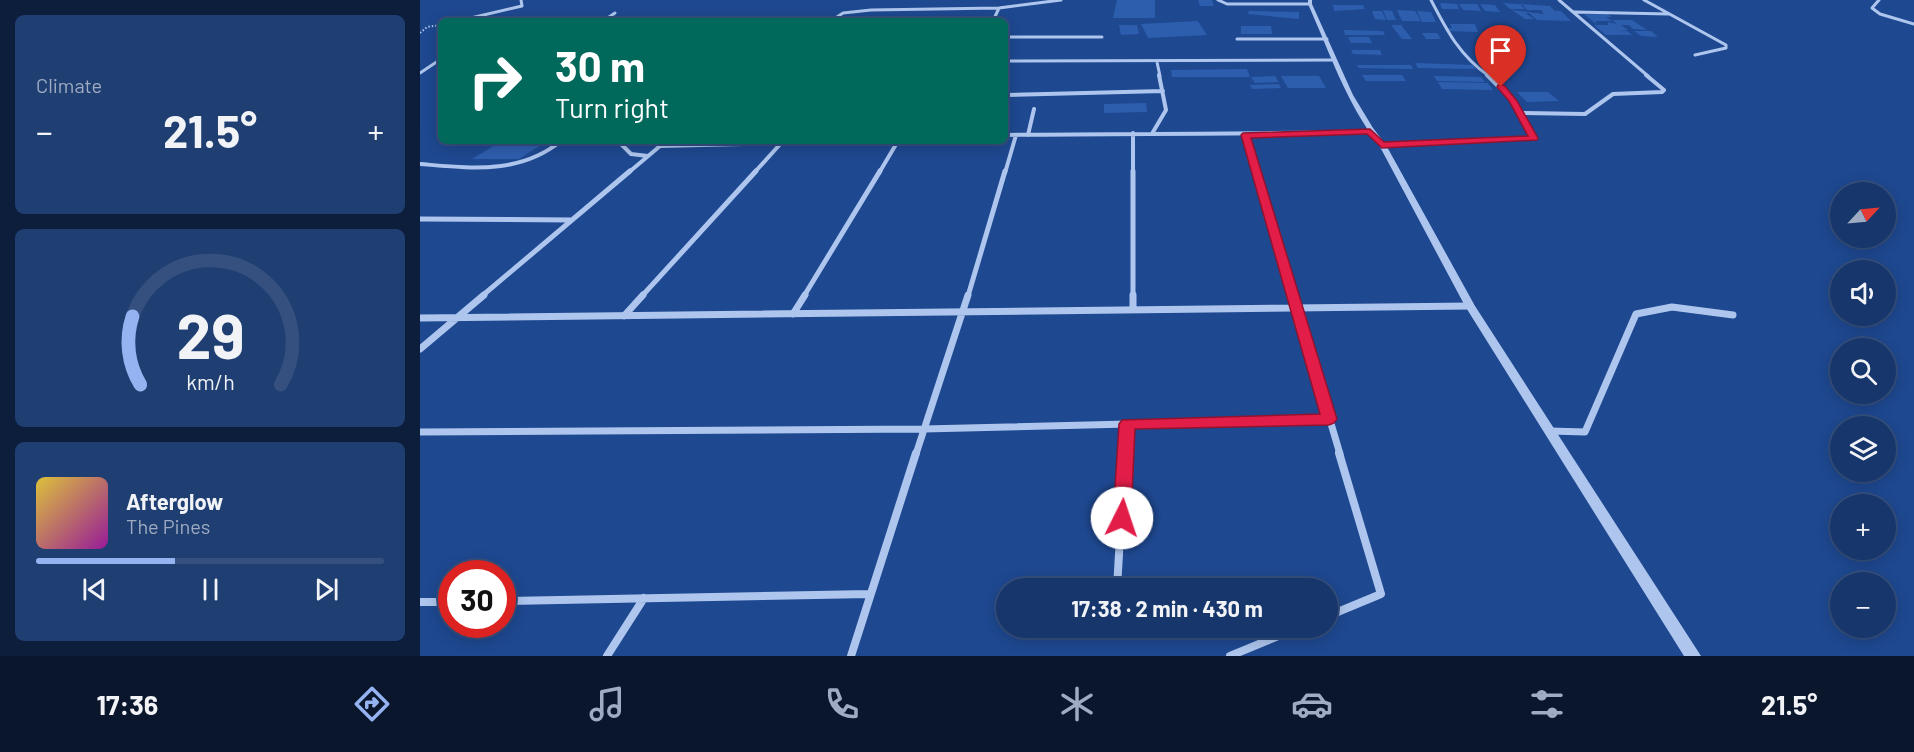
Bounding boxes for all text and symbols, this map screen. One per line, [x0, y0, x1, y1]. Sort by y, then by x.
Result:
pin [1475, 25, 1526, 87]
icon: arrive [1484, 34, 1517, 67]
text: 30 m [555, 40, 645, 90]
icon: right [456, 42, 534, 120]
text: Climate [36, 73, 102, 97]
text: Turn right [555, 91, 669, 123]
text: 21.5° [163, 103, 257, 157]
text: − [36, 111, 53, 151]
text: + [368, 111, 384, 151]
north arrow [1830, 182, 1896, 248]
map controls [1830, 182, 1896, 638]
button: sound [1830, 260, 1896, 326]
text: 29 [176, 297, 244, 371]
button: search [1830, 338, 1896, 404]
text: km/h [186, 369, 234, 394]
button: layers [1830, 416, 1896, 482]
position arrow [1090, 486, 1154, 550]
text: Afterglow [126, 488, 223, 514]
button: + [1830, 494, 1896, 560]
text: The Pines [126, 514, 210, 538]
speed limit sign: 30 [438, 560, 516, 638]
button: − [1830, 572, 1896, 638]
icon: previous [78, 573, 111, 606]
icon: pause [194, 573, 227, 606]
icon: next [310, 573, 343, 606]
text: 17:38 · 2 min · 430 m [1071, 595, 1263, 621]
icon: directions [351, 683, 393, 725]
icon: music [586, 683, 628, 725]
icon: phone [821, 683, 863, 725]
icon: climate [1056, 683, 1098, 725]
icon: car [1291, 683, 1333, 725]
icon: filters [1526, 683, 1568, 725]
text: 17:36 [96, 688, 158, 720]
text: 21.5° [1761, 688, 1818, 720]

